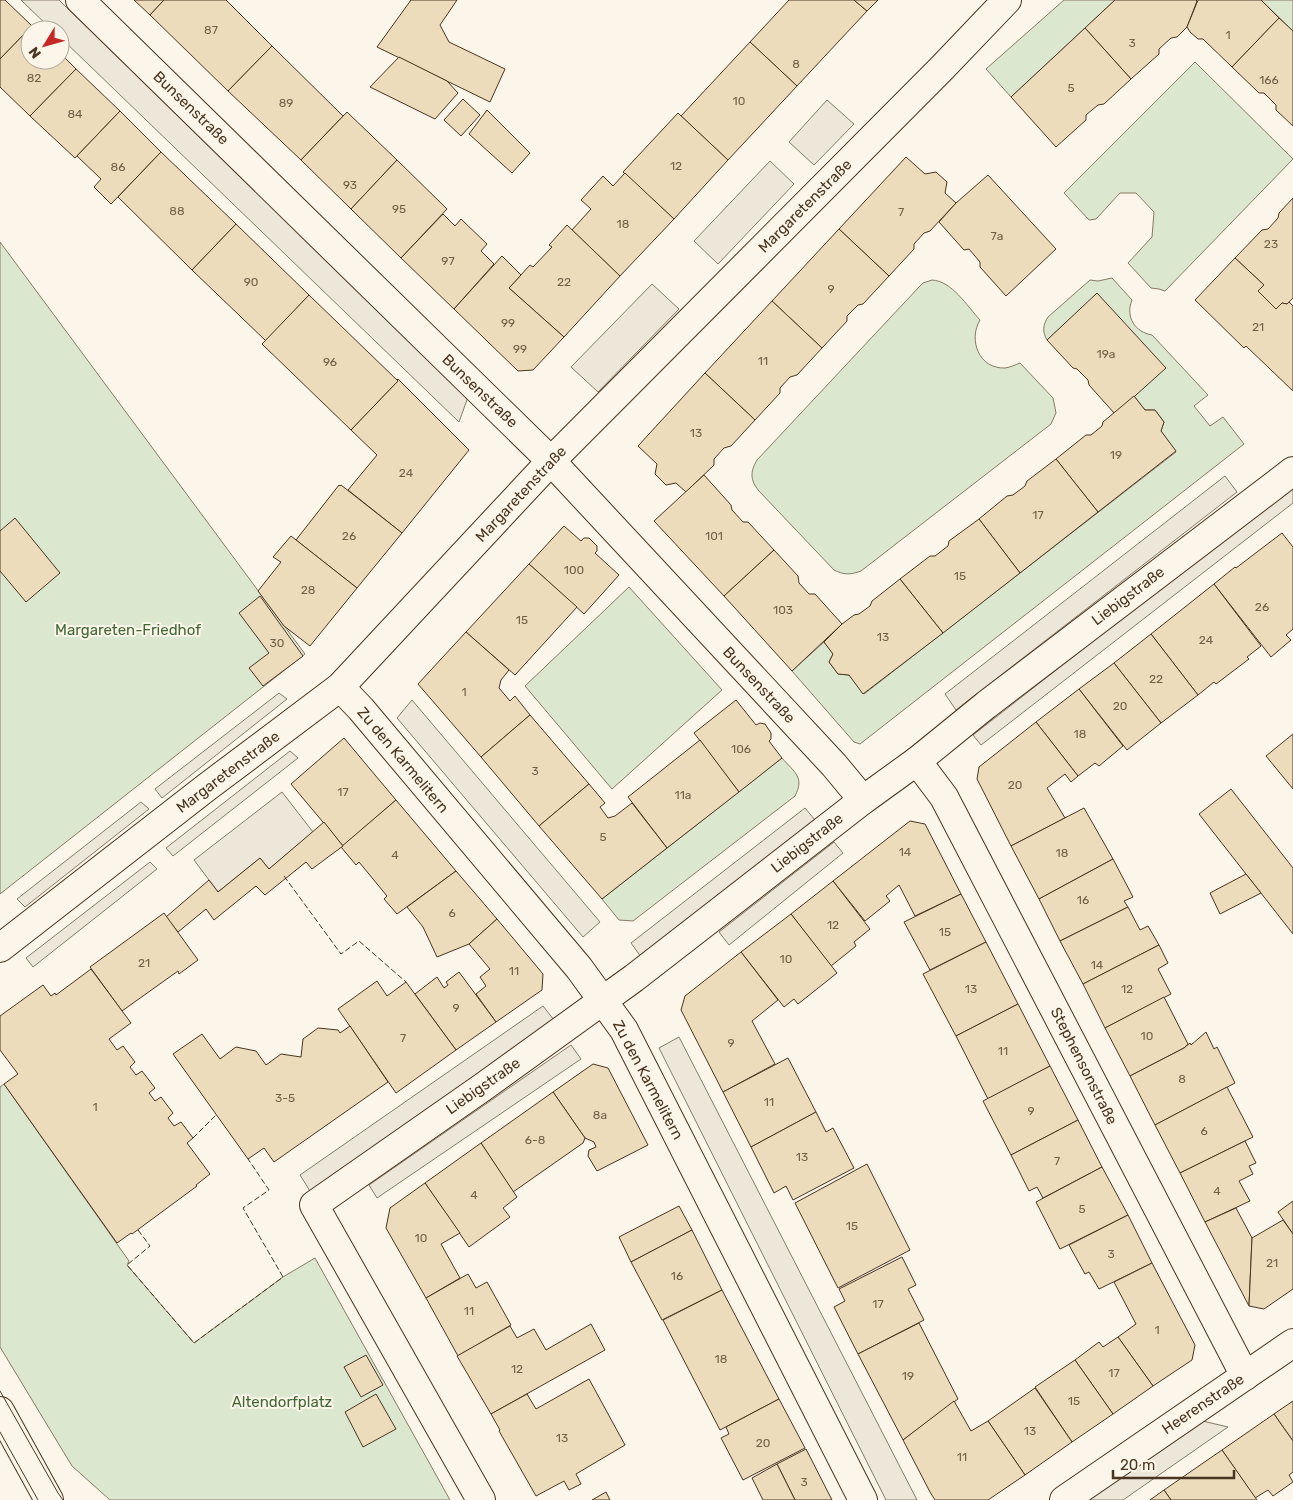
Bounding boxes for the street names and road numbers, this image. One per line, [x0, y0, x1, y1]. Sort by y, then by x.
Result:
street label: Bunsenstraße [150, 68, 232, 148]
street label: Margaretenstraße [755, 156, 855, 256]
street label: Bunsenstraße [439, 351, 521, 431]
street label: Margaretenstraße [472, 442, 570, 546]
street label: Liebigstraße [1088, 563, 1168, 629]
street label: Bunsenstraße [719, 643, 799, 727]
street label: Zu den Karmelitern [354, 703, 452, 817]
street label: Margaretenstraße [173, 727, 283, 817]
street label: Liebigstraße [767, 809, 847, 877]
street label: Stephensonstraße [1047, 1004, 1121, 1128]
street label: Zu den Karmelitern [609, 1017, 687, 1143]
street label: Liebigstraße [442, 1054, 524, 1118]
street label: Heerenstraße [1159, 1370, 1247, 1438]

